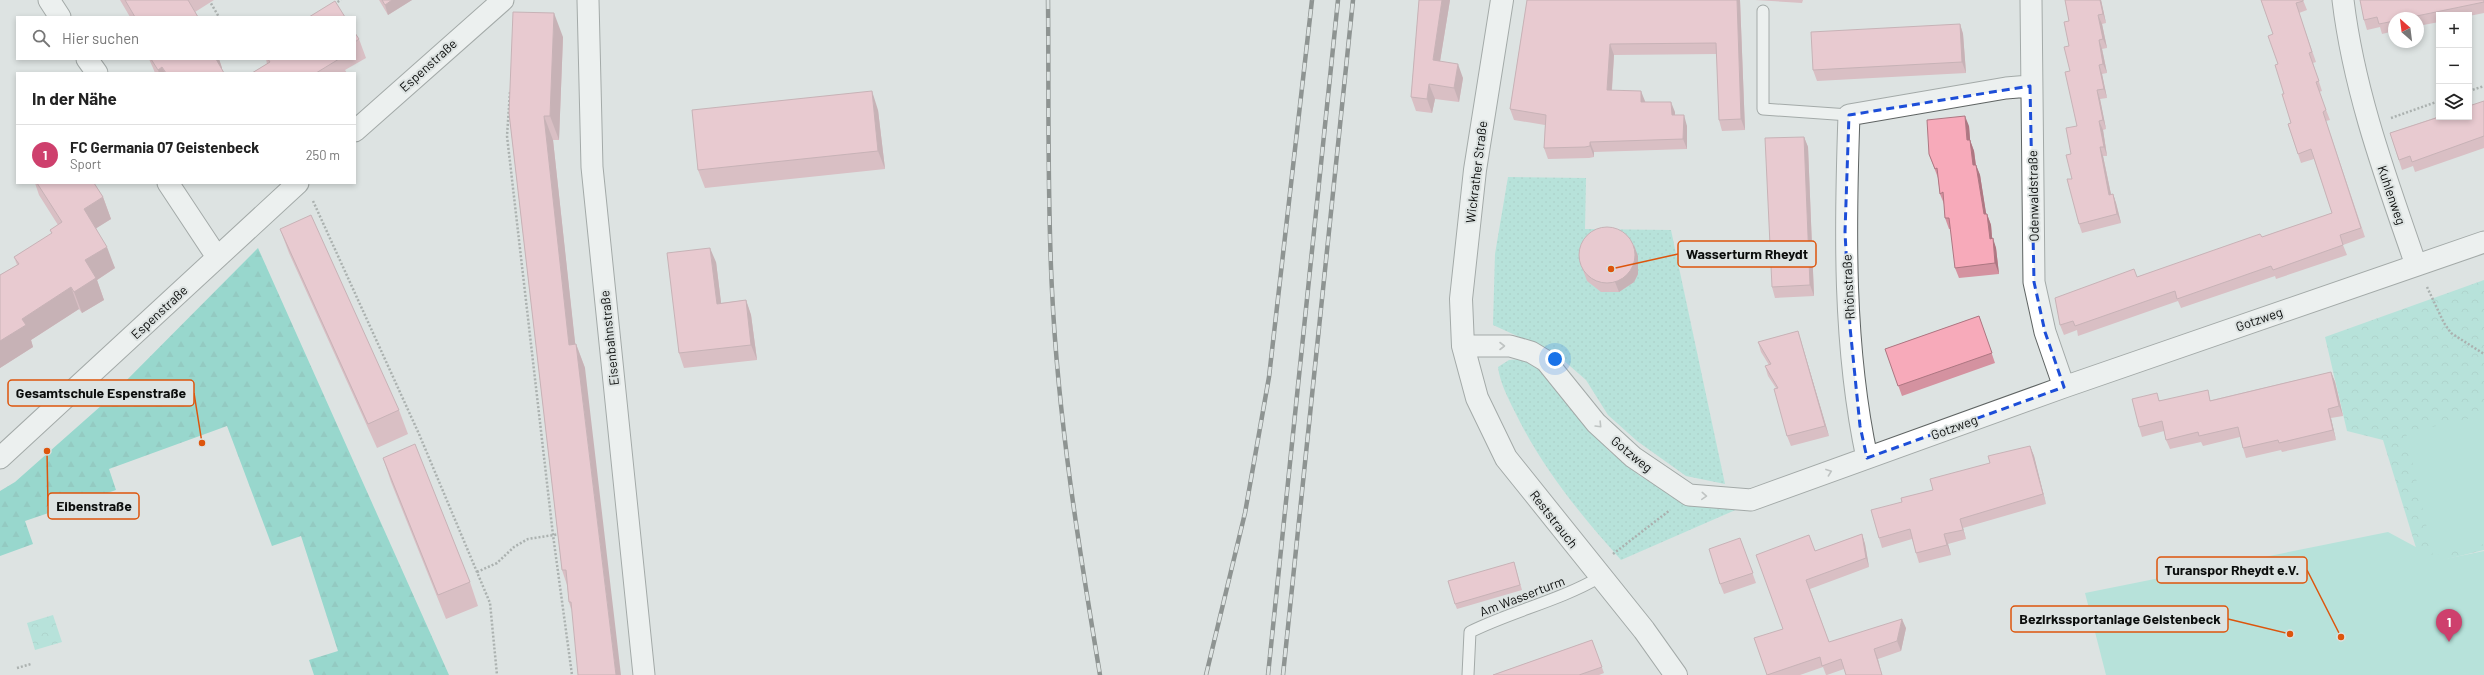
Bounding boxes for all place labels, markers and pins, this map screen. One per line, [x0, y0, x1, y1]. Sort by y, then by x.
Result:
callout: Wasserturm Rheydt [1678, 241, 1816, 267]
callout: Gesamtschule Espenstraße [8, 380, 194, 406]
callout: Eibenstraße [48, 493, 139, 519]
callout: Turanspor Rheydt e.V. [2157, 557, 2307, 583]
callout: Bezirkssportanlage Geistenbeck [2011, 606, 2228, 632]
pin: 1 [2436, 609, 2462, 642]

